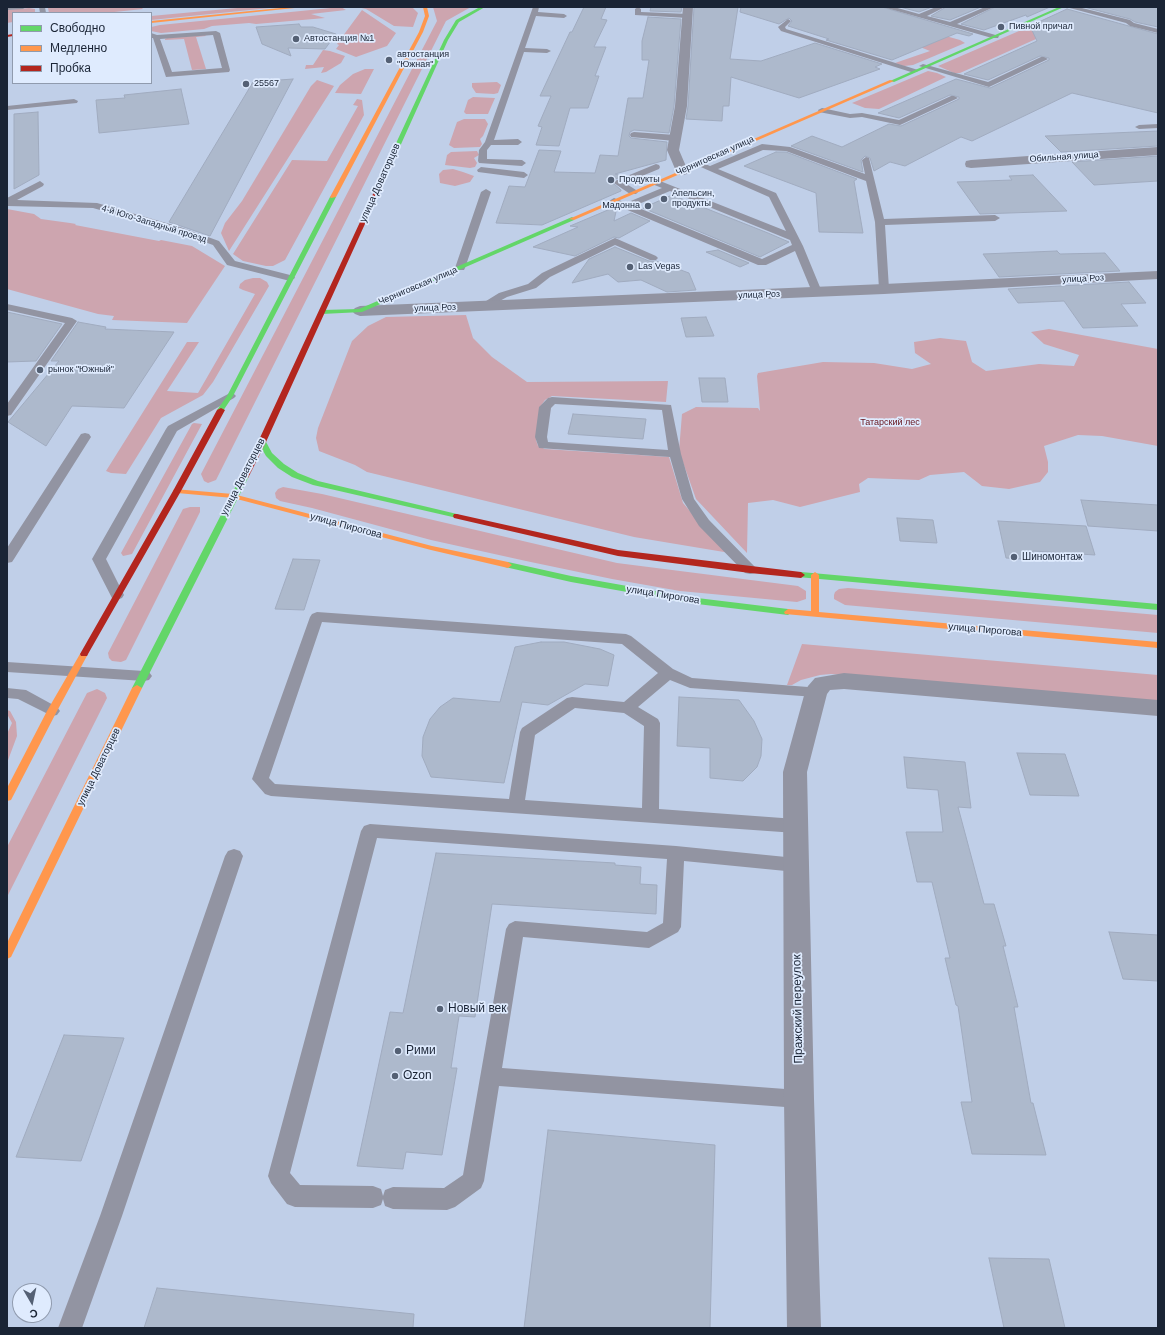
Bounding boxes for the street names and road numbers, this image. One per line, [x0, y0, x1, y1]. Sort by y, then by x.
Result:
street label: Черниговская улица [674, 134, 756, 178]
street label: улица Доваторцев [357, 142, 403, 224]
street label: Обильная улица [1029, 149, 1099, 165]
street label: 4-й Юго-Западный проезд [100, 203, 208, 245]
street label: Черниговская улица [377, 265, 459, 307]
street label: улица Роз [1062, 273, 1104, 285]
street label: улица Роз [738, 289, 780, 301]
street label: улица Роз [414, 302, 456, 314]
street label: улица Доваторцев [218, 436, 268, 518]
street label: улица Пирогова [309, 511, 383, 541]
street label: улица Пирогова [626, 583, 700, 607]
street label: улица Пирогова [948, 621, 1022, 639]
street label: улица Доваторцев [75, 726, 123, 808]
street label: Пражский переулок [790, 954, 806, 1064]

